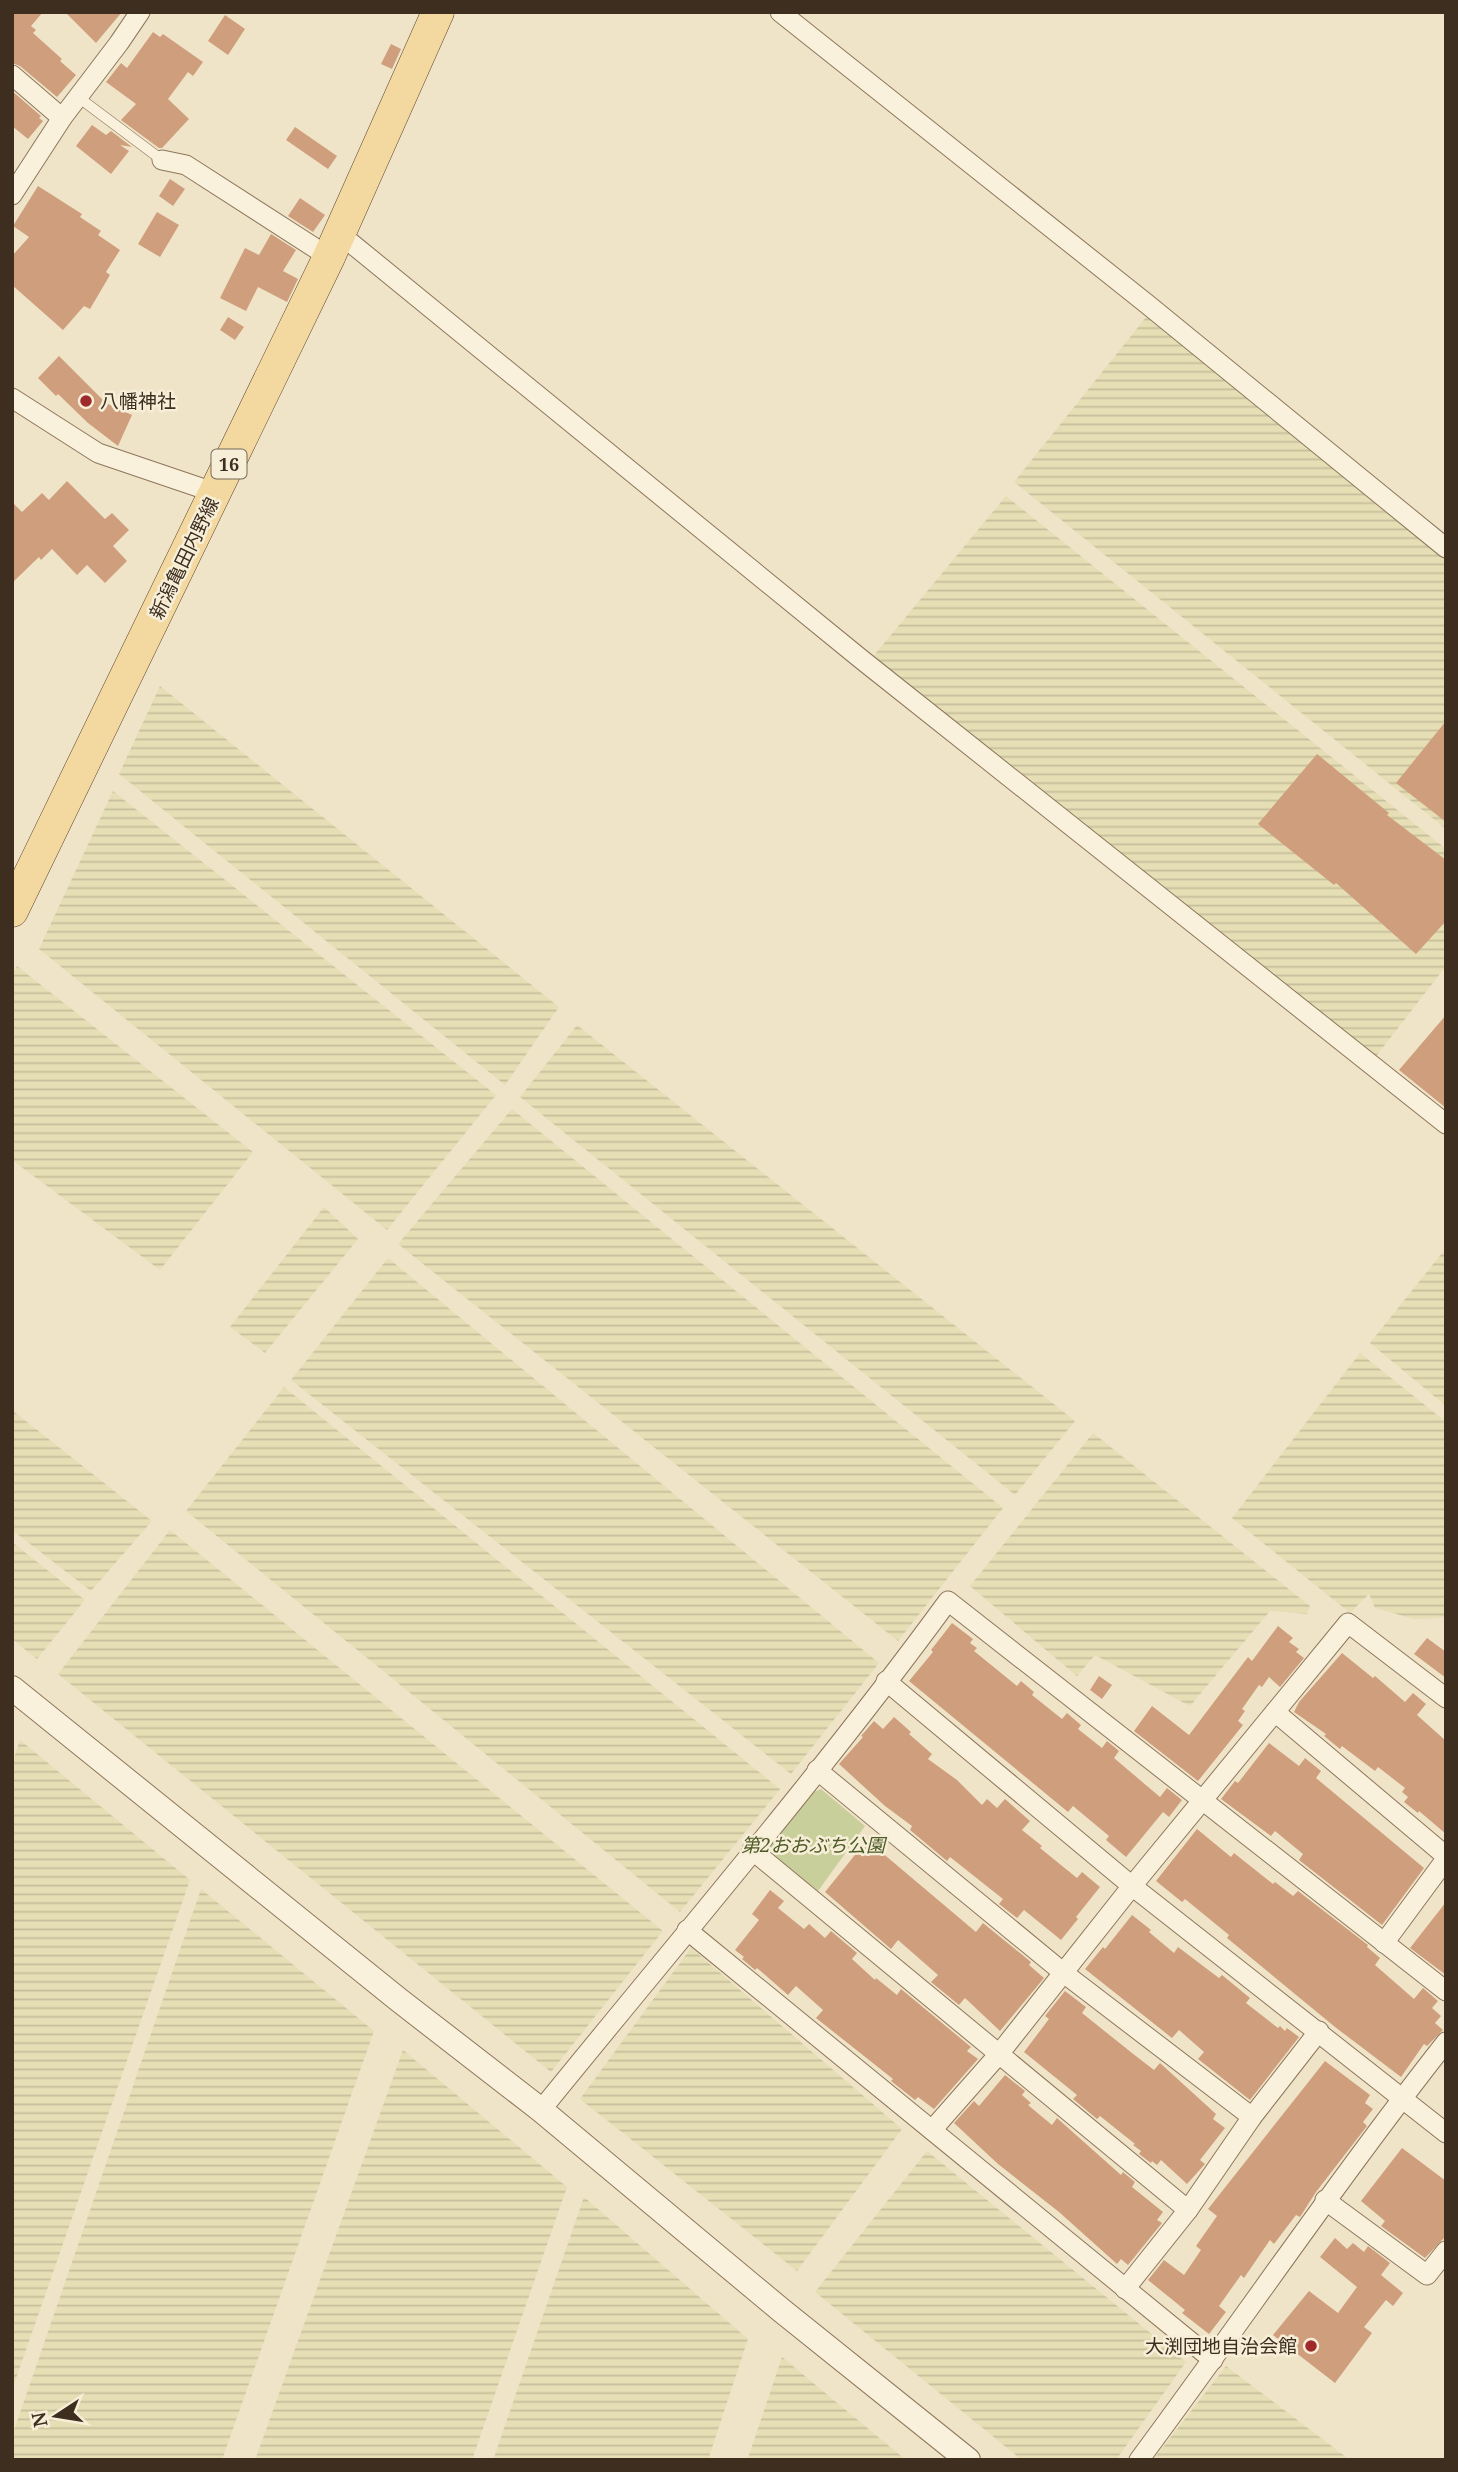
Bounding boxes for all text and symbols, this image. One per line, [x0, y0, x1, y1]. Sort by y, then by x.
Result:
place label: 八幡神社 [100, 388, 176, 414]
marker: 八幡神社 [78, 393, 94, 409]
road number: 16 [212, 450, 246, 478]
street label: 新潟亀田内野線 [143, 493, 225, 623]
park label: 第2おおぶち公園 [741, 1832, 888, 1858]
place label: 大渕団地自治会館 [1145, 2333, 1297, 2359]
marker: 大渕団地自治会館 [1303, 2338, 1319, 2354]
north arrow [21, 2381, 91, 2451]
text: N [25, 2409, 54, 2430]

